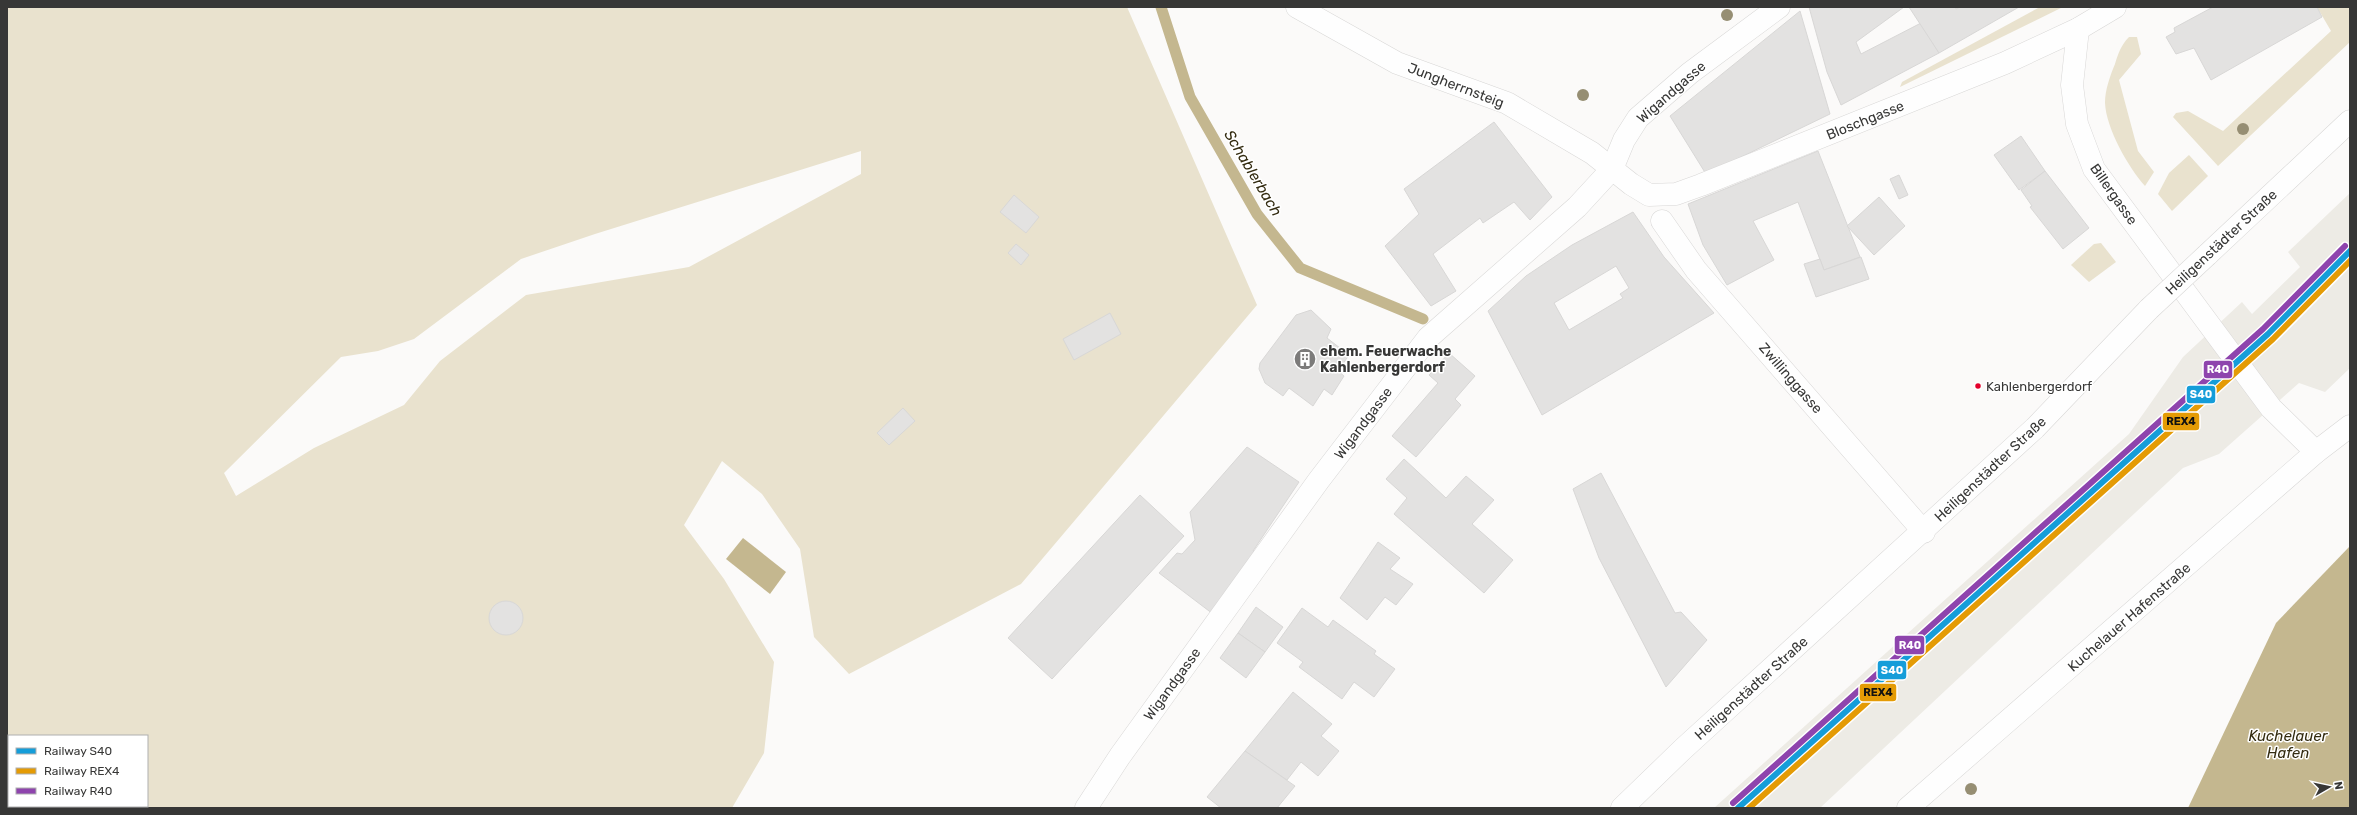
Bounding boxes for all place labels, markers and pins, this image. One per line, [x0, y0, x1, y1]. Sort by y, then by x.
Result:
place label: ehem. Feuerwache Kahlenbergerdorf [1320, 343, 1451, 376]
building icon: ehem. Feuerwache Kahlenbergerdorf [1292, 346, 1318, 372]
place label: Kahlenbergerdorf [1986, 379, 2092, 395]
marker: Kahlenbergerdorf [1973, 381, 1983, 391]

